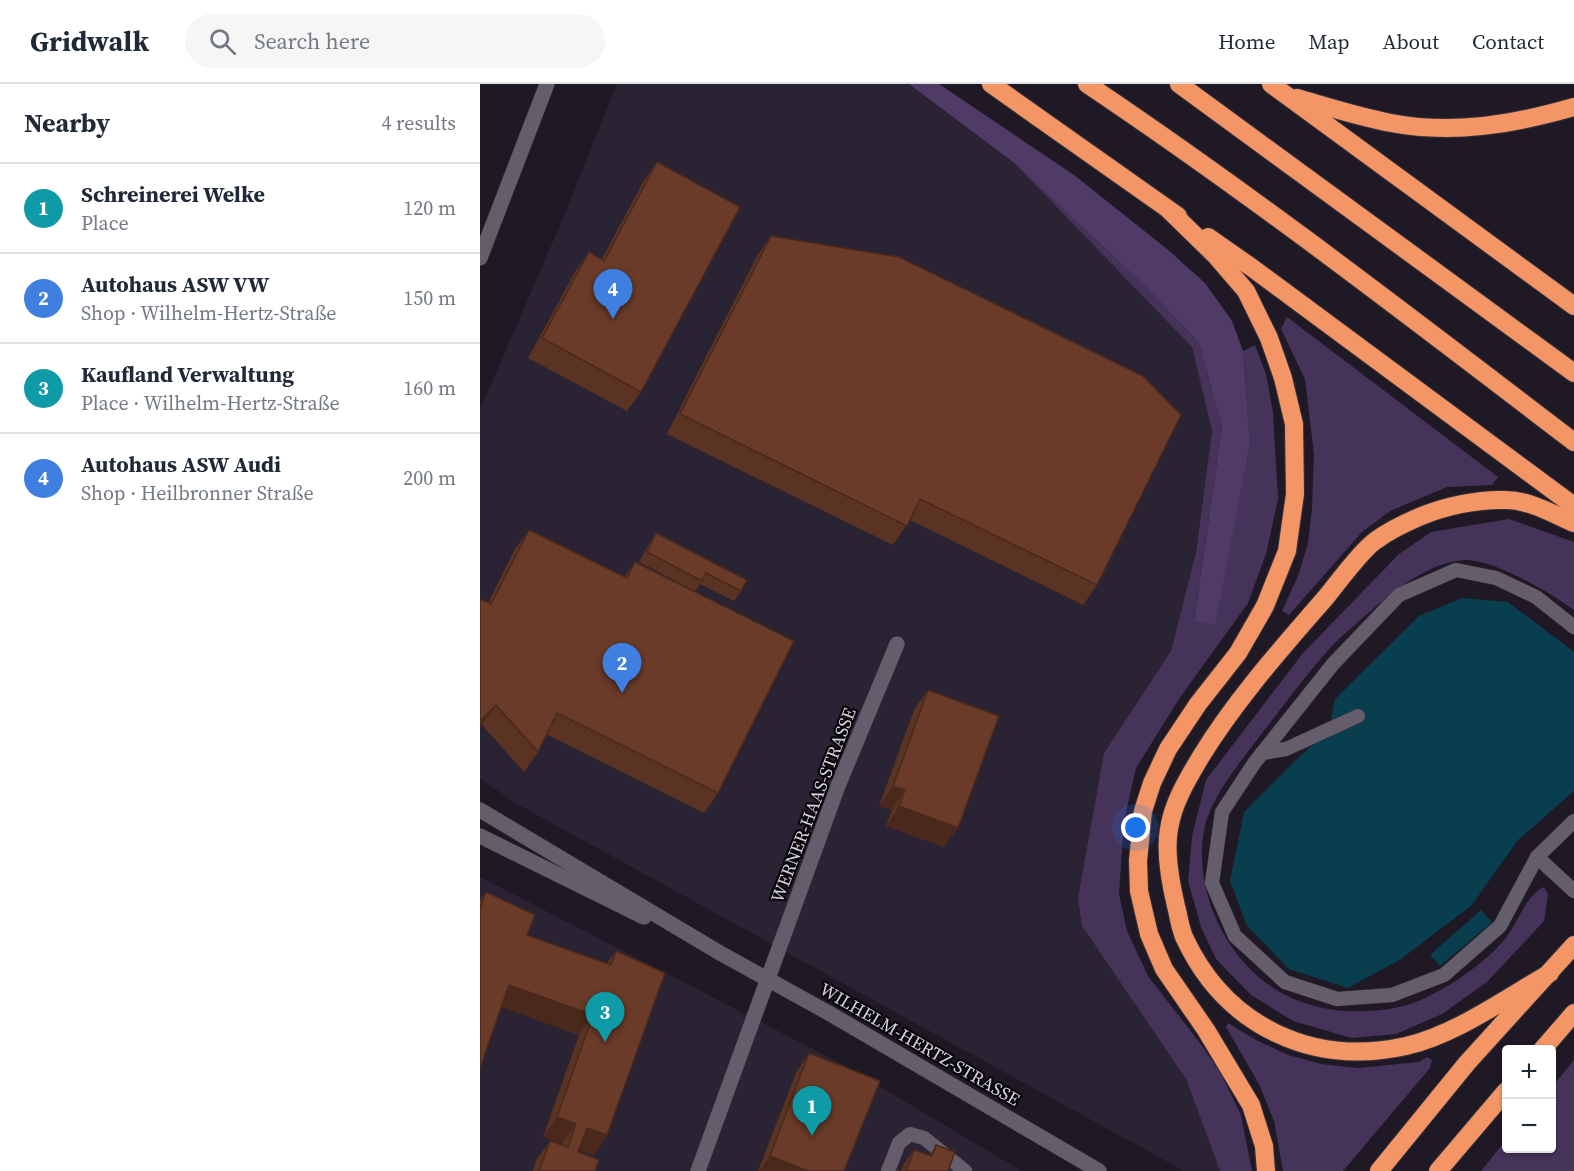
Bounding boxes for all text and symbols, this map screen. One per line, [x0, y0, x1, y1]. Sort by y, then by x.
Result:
search box [185, 14, 605, 68]
text: Gridwalk [30, 22, 149, 60]
icon: search [206, 25, 239, 58]
text: Search here [254, 26, 370, 56]
text: Home [1218, 27, 1276, 56]
text: Map [1309, 27, 1350, 56]
text: About [1383, 27, 1439, 56]
text: Contact [1472, 27, 1544, 56]
text: Nearby [24, 105, 110, 141]
text: 4 results [381, 109, 456, 137]
text: Schreinerei Welke [81, 179, 265, 209]
text: 1 [38, 194, 49, 222]
text: 120 m [403, 194, 456, 222]
text: Place [81, 209, 129, 237]
text: Autohaus ASW VW [81, 269, 269, 299]
pin: 4 [594, 270, 632, 319]
text: 2 [38, 284, 49, 312]
text: 150 m [403, 284, 456, 312]
text: Shop · Wilhelm-Hertz-Straße [81, 299, 336, 327]
text: Kaufland Verwaltung [81, 359, 294, 389]
text: 3 [38, 374, 49, 402]
text: 160 m [403, 374, 456, 402]
text: Place · Wilhelm-Hertz-Straße [81, 389, 340, 417]
text: Autohaus ASW Audi [81, 449, 281, 479]
text: 4 [38, 464, 49, 492]
text: 200 m [403, 464, 456, 492]
text: Shop · Heilbronner Straße [81, 479, 314, 507]
pin: 2 [602, 644, 642, 693]
street label: WERNER-HAAS-STRASSE [764, 704, 862, 906]
your location [1121, 813, 1150, 842]
street label: WILHELM-HERTZ-STRASSE [815, 976, 1025, 1112]
pin: 3 [586, 992, 624, 1042]
map controls [1502, 1045, 1556, 1153]
button: + [1502, 1045, 1556, 1099]
pin: 1 [792, 1086, 832, 1136]
button: − [1502, 1099, 1556, 1153]

